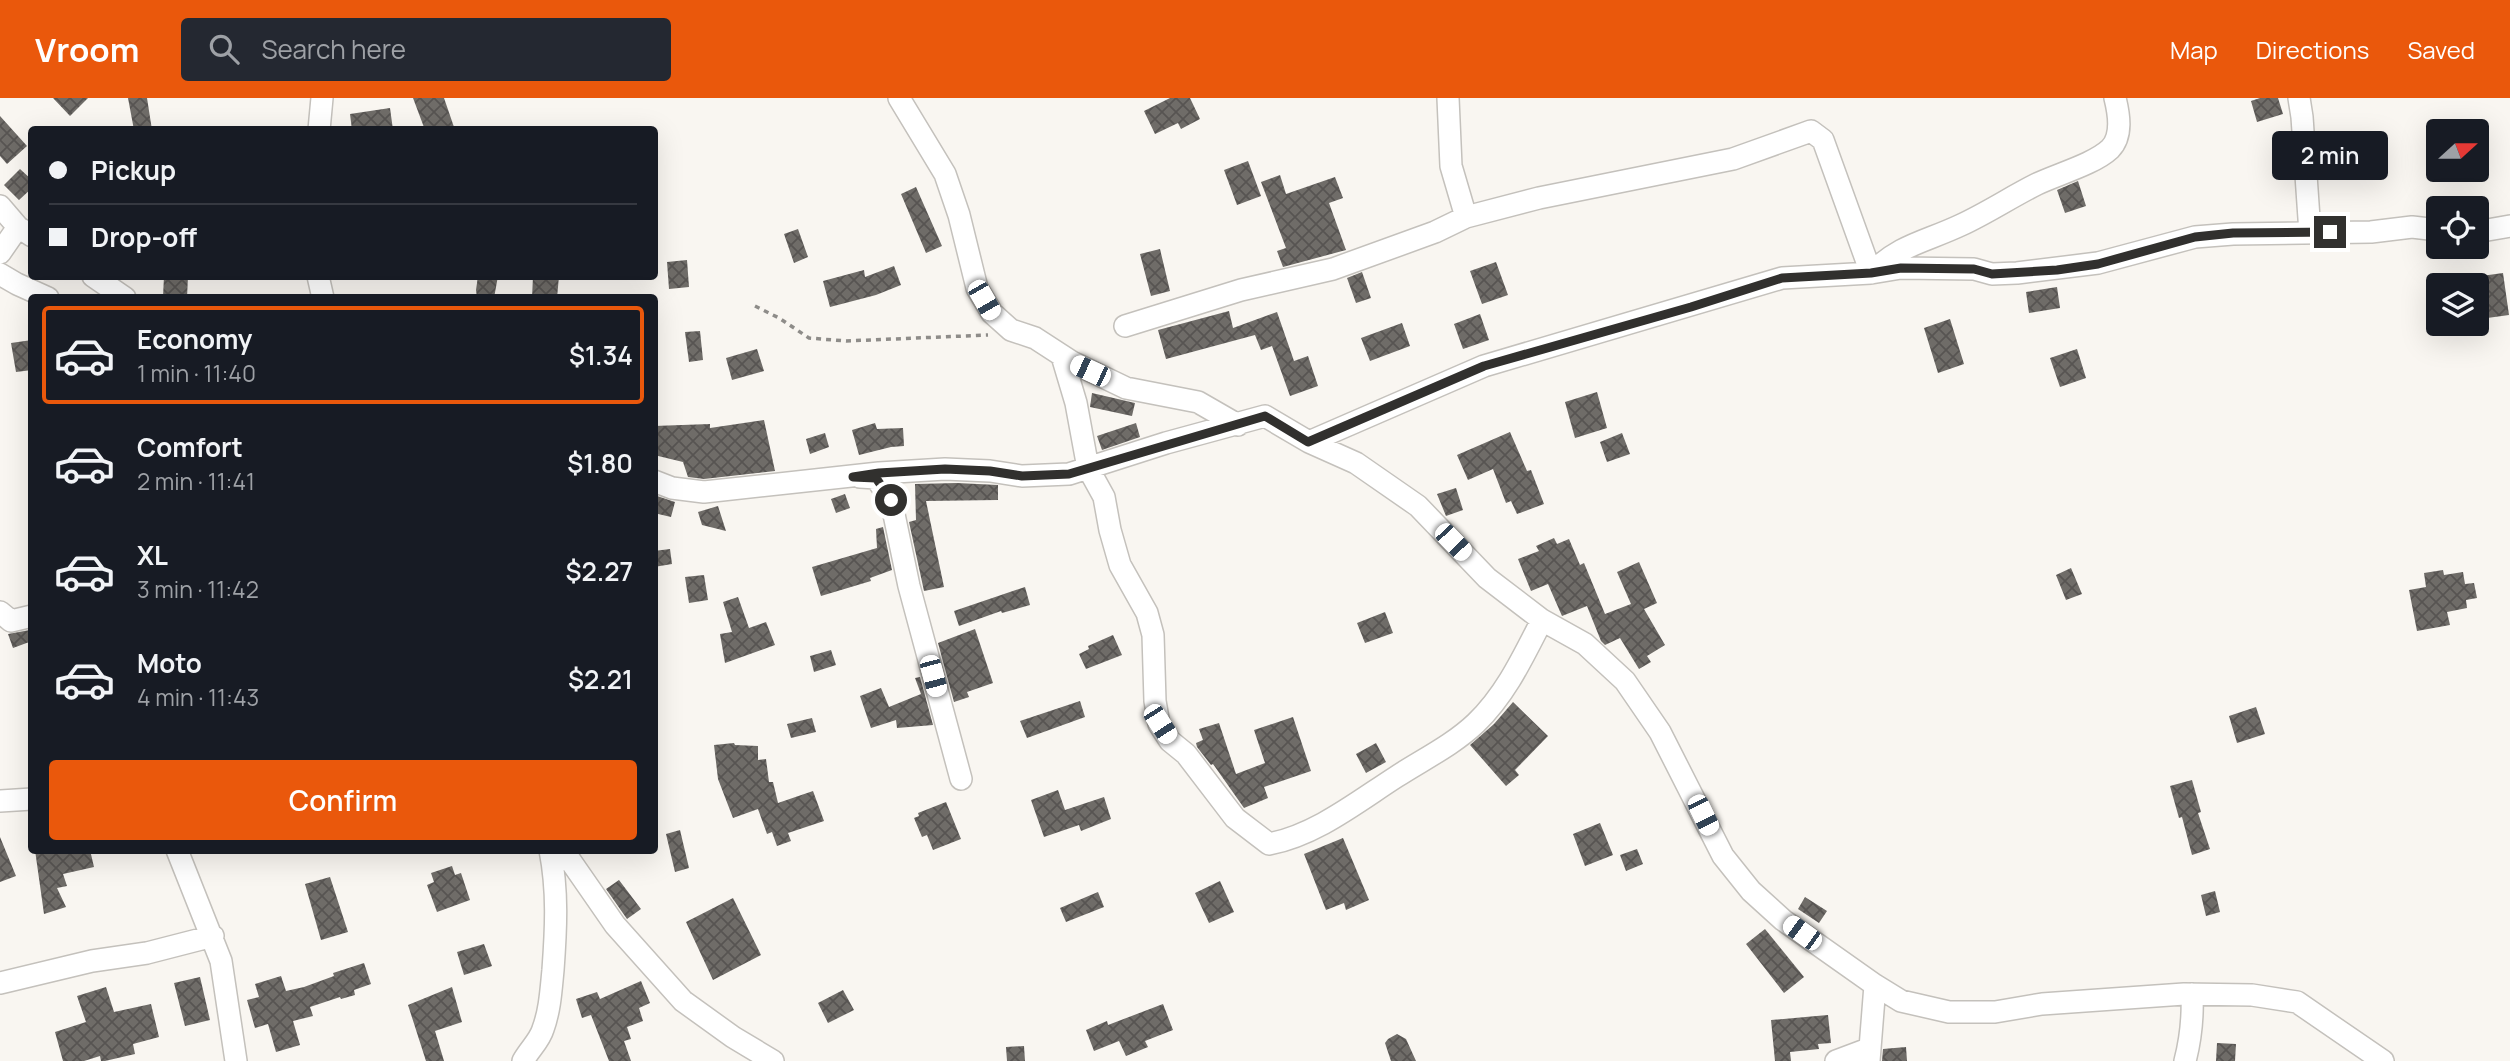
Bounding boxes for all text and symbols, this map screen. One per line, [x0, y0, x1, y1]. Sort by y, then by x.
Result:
search box [181, 18, 671, 81]
text: Vroom [35, 27, 139, 72]
icon: search [205, 30, 243, 68]
text: Search here [261, 31, 406, 67]
text: Map [2170, 33, 2218, 66]
text: Directions [2256, 33, 2369, 66]
text: Saved [2407, 33, 2475, 66]
north arrow [2426, 119, 2488, 182]
map controls [2426, 119, 2489, 336]
callout: 2 min [2272, 130, 2388, 180]
text: 2 min [2301, 139, 2359, 171]
text: Pickup [91, 152, 176, 188]
button: locate [2426, 196, 2489, 259]
route end [2314, 216, 2346, 248]
text: Drop-off [91, 219, 197, 255]
button: layers [2426, 273, 2489, 336]
car [965, 277, 1004, 323]
text: Economy [137, 321, 252, 357]
icon: car [53, 324, 116, 387]
text: $1.34 [569, 337, 633, 373]
car [1067, 353, 1114, 389]
text: 1 min · 11:40 [137, 357, 256, 389]
text: Comfort [137, 429, 243, 465]
icon: car [53, 432, 116, 495]
text: $1.80 [567, 445, 633, 481]
text: 2 min · 11:41 [137, 465, 255, 497]
route start [875, 484, 907, 516]
car [1431, 520, 1476, 564]
text: XL [137, 537, 168, 573]
icon: car [53, 540, 116, 603]
text: $2.27 [565, 553, 633, 589]
text: 3 min · 11:42 [137, 573, 259, 605]
text: Moto [137, 645, 202, 681]
icon: car [53, 648, 116, 711]
car [918, 653, 949, 699]
text: $2.21 [568, 661, 633, 697]
text: 4 min · 11:43 [137, 681, 259, 713]
car [1140, 701, 1181, 747]
button: Confirm [49, 760, 637, 840]
car [1685, 792, 1722, 838]
car [1779, 912, 1826, 954]

